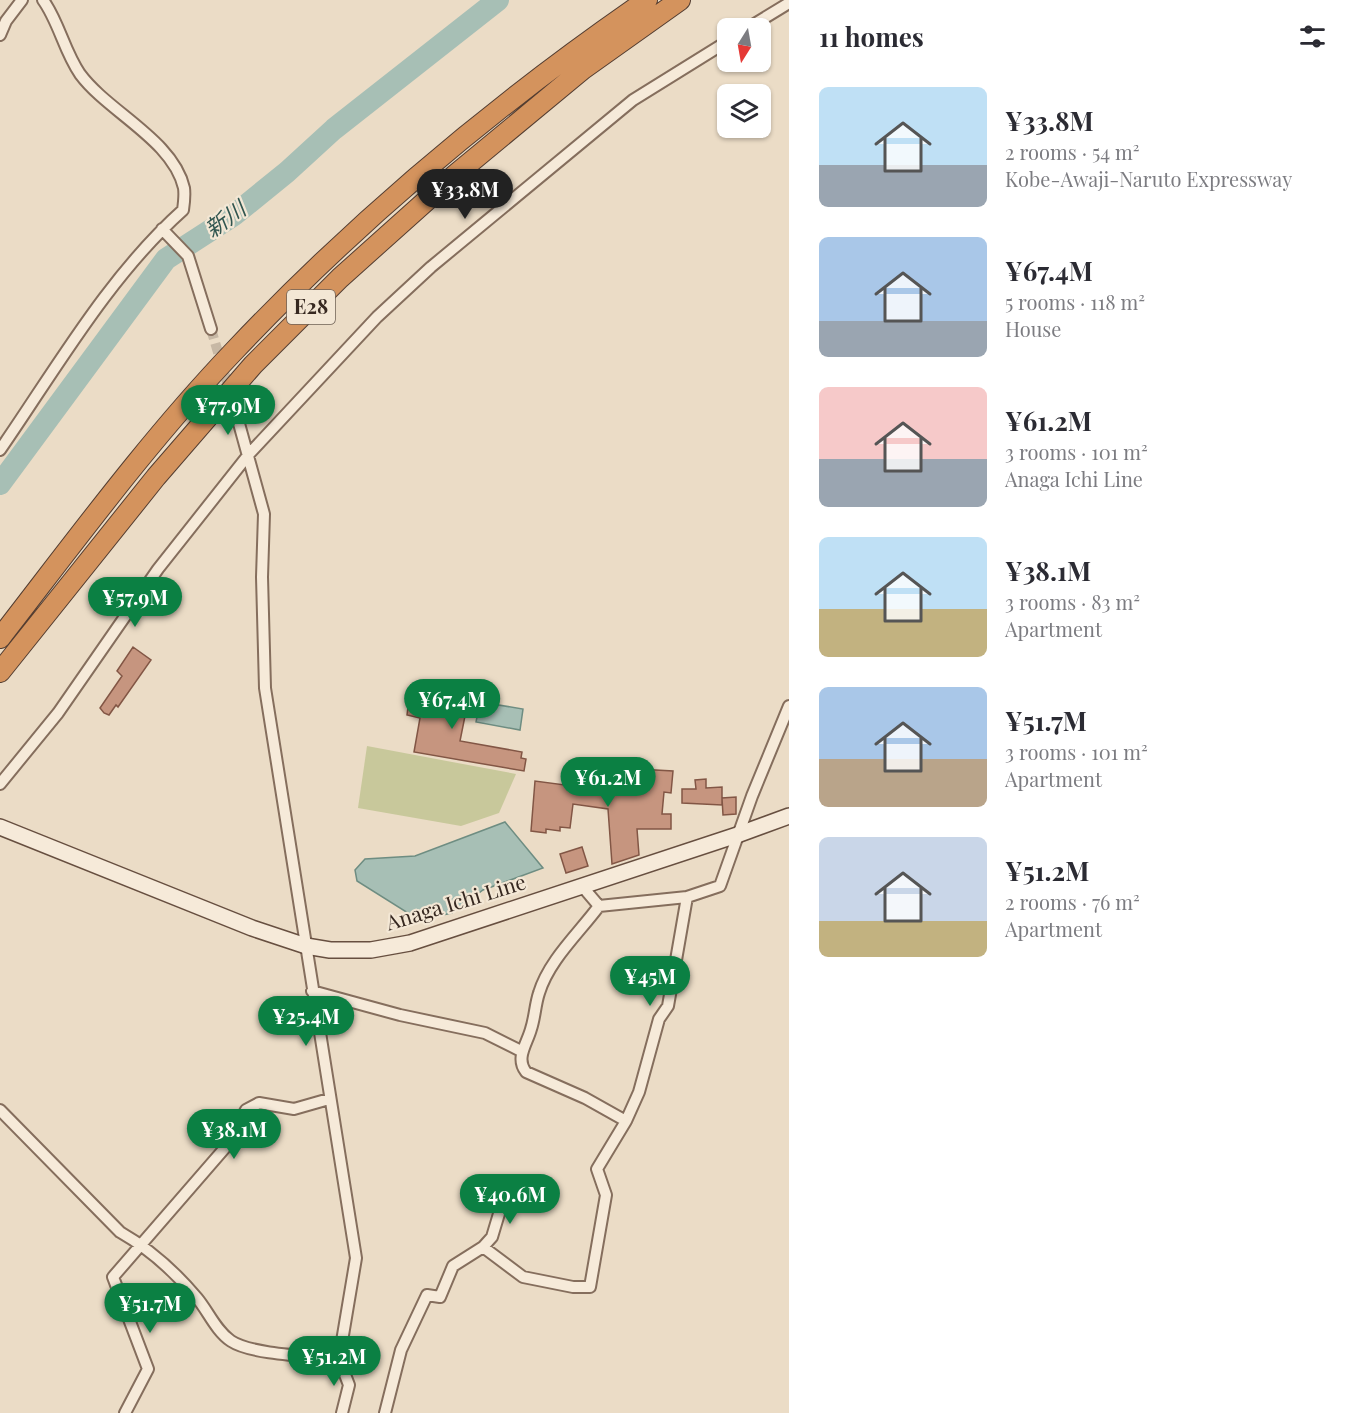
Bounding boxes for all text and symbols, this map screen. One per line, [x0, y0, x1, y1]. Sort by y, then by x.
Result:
north arrow [717, 18, 771, 72]
map controls [717, 18, 771, 138]
text: 11 homes [819, 19, 924, 54]
icon: filters [1296, 20, 1329, 53]
button: layers [717, 84, 771, 138]
text: ¥33.8M [1005, 103, 1094, 138]
icon: home [867, 111, 939, 183]
text: 2 rooms · 54 m² [1005, 138, 1140, 165]
text: Kobe-Awaji-Naruto Expressway [1005, 165, 1292, 192]
pin: ¥33.8M [416, 169, 514, 220]
text: ¥33.8M [431, 175, 499, 202]
water label: 新川 [198, 192, 253, 243]
text: ¥67.4M [1005, 253, 1093, 288]
icon: home [867, 261, 939, 333]
text: 5 rooms · 118 m² [1005, 288, 1145, 315]
road number: E28 [287, 290, 335, 324]
text: House [1005, 315, 1061, 342]
pin: ¥77.9M [179, 385, 277, 436]
text: ¥77.9M [195, 391, 261, 418]
text: ¥61.2M [1005, 403, 1092, 438]
icon: home [867, 411, 939, 483]
text: 3 rooms · 101 m² [1005, 438, 1148, 465]
text: Anaga Ichi Line [1005, 465, 1143, 492]
text: ¥38.1M [1005, 553, 1091, 588]
icon: home [867, 561, 939, 633]
pin: ¥57.9M [86, 577, 184, 628]
text: ¥57.9M [102, 583, 168, 610]
text: 3 rooms · 83 m² [1005, 588, 1140, 615]
text: Apartment [1005, 615, 1102, 642]
pin: ¥67.4M [403, 679, 501, 730]
text: ¥67.4M [418, 685, 486, 712]
text: ¥51.7M [1005, 703, 1087, 738]
icon: home [867, 711, 939, 783]
text: 3 rooms · 101 m² [1005, 738, 1148, 765]
pin: ¥61.2M [559, 757, 657, 808]
text: ¥61.2M [575, 763, 641, 790]
text: Apartment [1005, 765, 1102, 792]
text: ¥51.2M [1005, 853, 1089, 888]
icon: home [867, 861, 939, 933]
street label: Anaga Ichi Line [381, 867, 529, 936]
text: 2 rooms · 76 m² [1005, 888, 1140, 915]
text: Apartment [1005, 915, 1102, 942]
pin: ¥45M [614, 956, 686, 1007]
text: ¥45M [624, 962, 676, 989]
pin: ¥25.4M [257, 996, 355, 1047]
text: ¥25.4M [272, 1002, 340, 1029]
pin: ¥38.1M [185, 1109, 283, 1160]
text: ¥38.1M [201, 1115, 267, 1142]
pin: ¥40.6M [461, 1174, 559, 1225]
text: ¥40.6M [474, 1180, 546, 1207]
pin: ¥51.7M [101, 1283, 199, 1334]
text: ¥51.7M [118, 1289, 182, 1316]
pin: ¥51.2M [285, 1336, 383, 1387]
text: ¥51.2M [302, 1342, 366, 1369]

